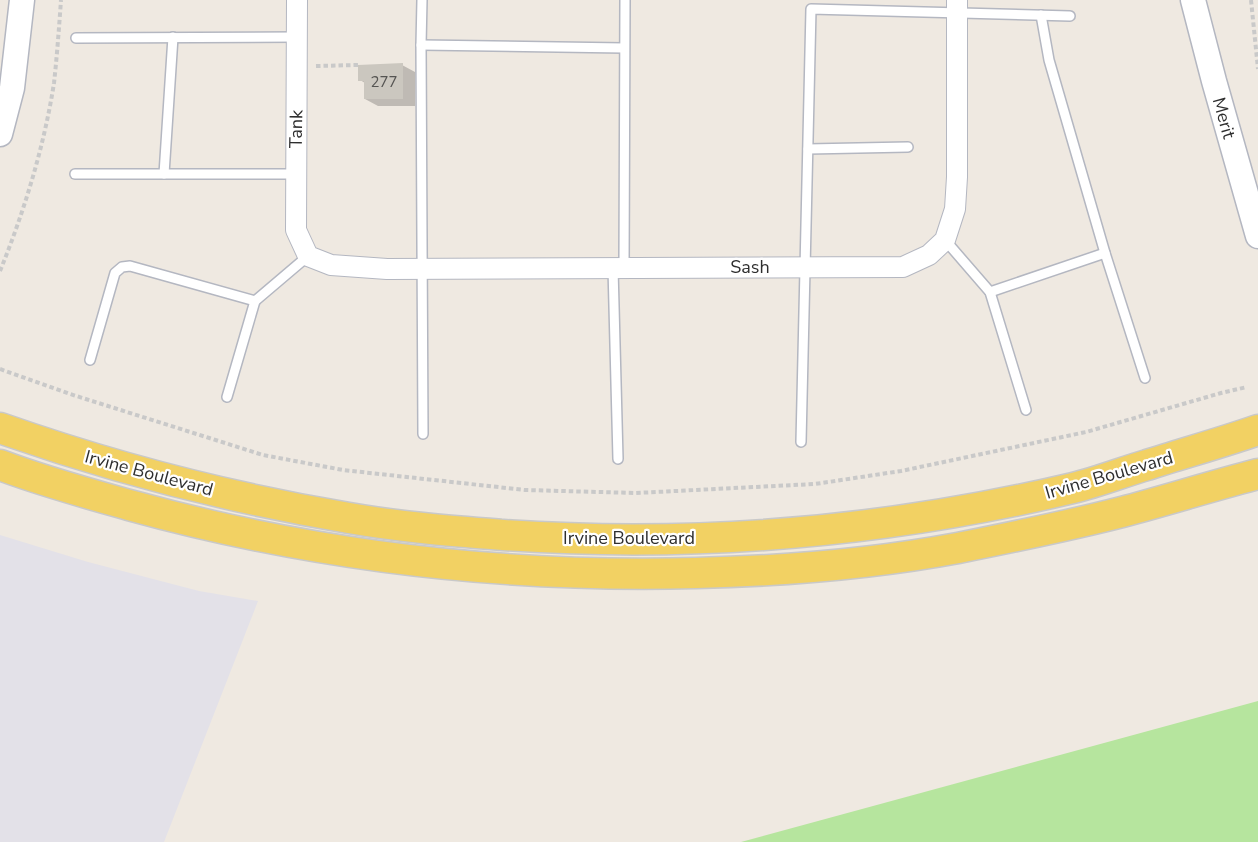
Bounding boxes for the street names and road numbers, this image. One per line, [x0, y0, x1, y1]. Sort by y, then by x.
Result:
street label: Merit [1207, 95, 1242, 142]
street label: Tank [284, 109, 308, 148]
street label: Sash [730, 255, 770, 279]
street label: Irvine Boulevard [82, 444, 216, 502]
street label: Irvine Boulevard [1042, 445, 1176, 505]
street label: Irvine Boulevard [563, 526, 695, 550]

